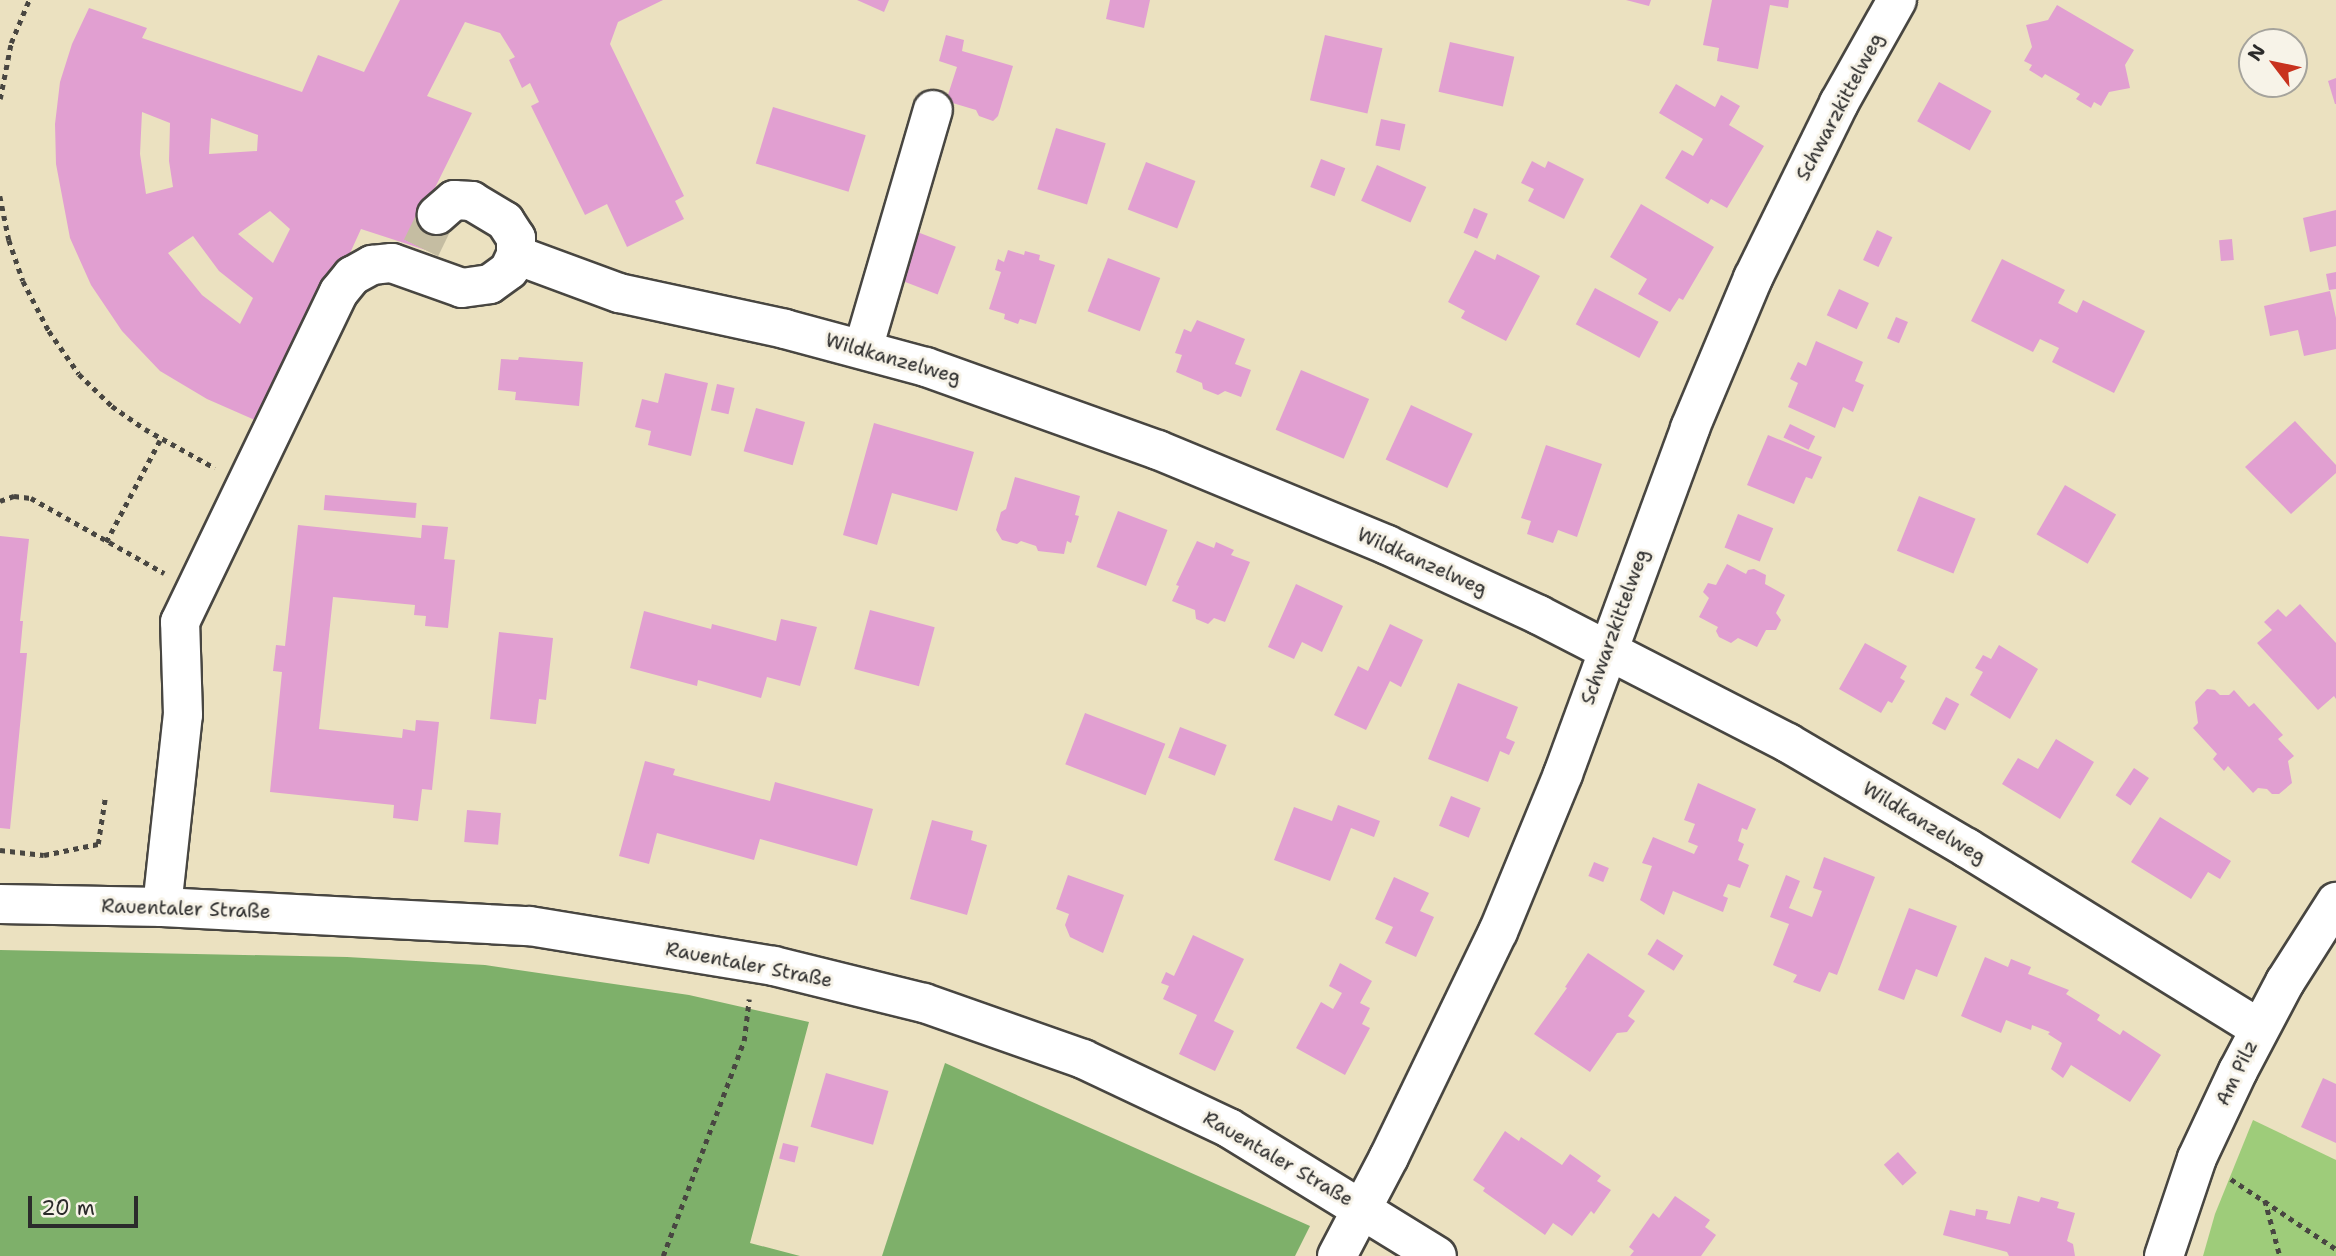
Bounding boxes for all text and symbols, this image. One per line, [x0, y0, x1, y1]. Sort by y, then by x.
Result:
north arrow [2238, 28, 2308, 98]
street label: Schwarzkittelweg [1792, 29, 1888, 185]
text: N [2242, 40, 2271, 66]
street label: Wildkanzelweg [823, 329, 963, 389]
street label: Wildkanzelweg [1354, 523, 1490, 601]
street label: Schwarzkittelweg [1576, 546, 1654, 708]
street label: Wildkanzelweg [1858, 777, 1990, 869]
street label: Rauentaler Straße [101, 895, 271, 923]
street label: Rauentaler Straße [664, 938, 834, 992]
street label: Am Pilz [2211, 1037, 2263, 1109]
street label: Rauentaler Straße [1199, 1107, 1357, 1211]
scale bar [32, 1182, 142, 1226]
text: 20 m [41, 1194, 95, 1222]

